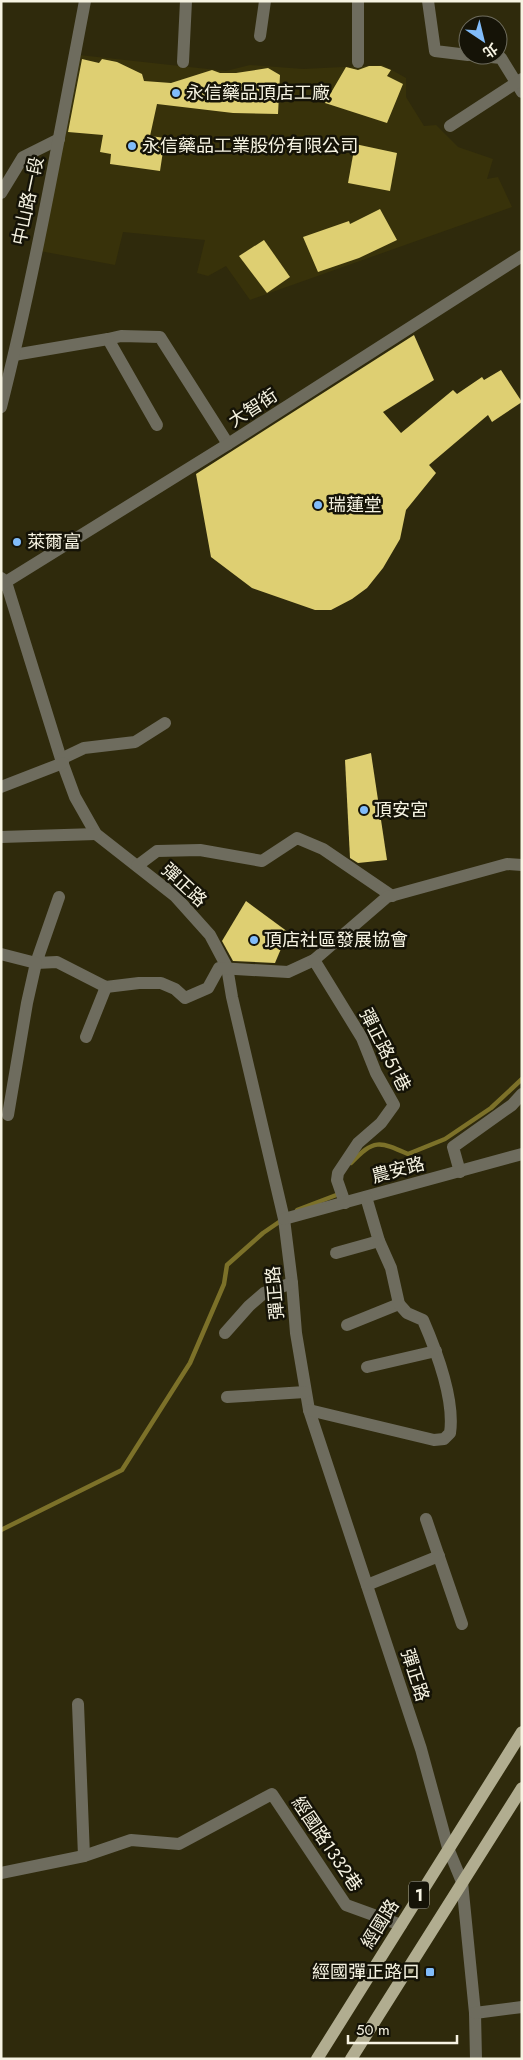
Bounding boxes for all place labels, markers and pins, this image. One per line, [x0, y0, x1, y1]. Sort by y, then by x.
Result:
place label: 永信藥品頂店工廠 [186, 80, 330, 106]
marker: 永信藥品頂店工廠 [170, 87, 182, 99]
place label: 永信藥品工業股份有限公司 [142, 133, 358, 159]
marker: 永信藥品工業股份有限公司 [126, 140, 138, 152]
place label: 瑞蓮堂 [328, 492, 382, 518]
marker: 瑞蓮堂 [312, 499, 324, 511]
place label: 萊爾富 [27, 529, 81, 555]
marker: 萊爾富 [11, 536, 23, 548]
place label: 頂安宮 [374, 797, 428, 823]
marker: 頂安宮 [358, 804, 370, 816]
place label: 頂店社區發展協會 [264, 927, 408, 953]
marker: 頂店社區發展協會 [248, 934, 260, 946]
place label: 經國彈正路口 [312, 1959, 420, 1985]
marker: 經國彈正路口 [424, 1966, 436, 1978]

